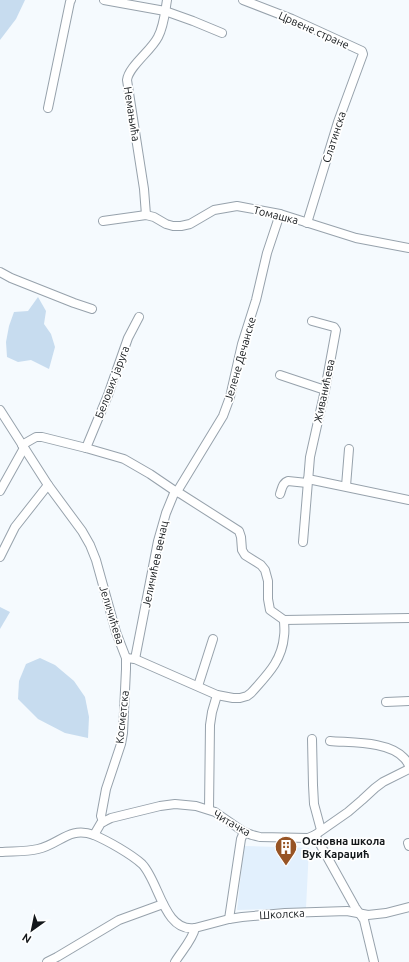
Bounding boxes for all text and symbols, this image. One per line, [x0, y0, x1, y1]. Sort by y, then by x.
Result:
street label: Црвене стране [277, 9, 351, 51]
street label: Немањића [122, 86, 142, 142]
street label: Слатинска [320, 110, 348, 164]
street label: Томашка [252, 204, 300, 226]
street label: Јелене Дечанске [222, 315, 258, 403]
street label: Белових јаруга [93, 344, 131, 420]
street label: Живанићева [311, 358, 337, 424]
street label: Јеличићев венац [140, 519, 170, 608]
street label: Јеличићева [97, 584, 127, 646]
street label: Косметска [113, 690, 131, 744]
street label: Читачка [211, 808, 253, 838]
building icon: Основна школа Вук Караџић [273, 834, 299, 867]
place label: Основна школа Вук Караџић [302, 835, 385, 860]
street label: Школска [259, 907, 305, 921]
north arrow [12, 910, 52, 950]
text: N [20, 931, 33, 946]

